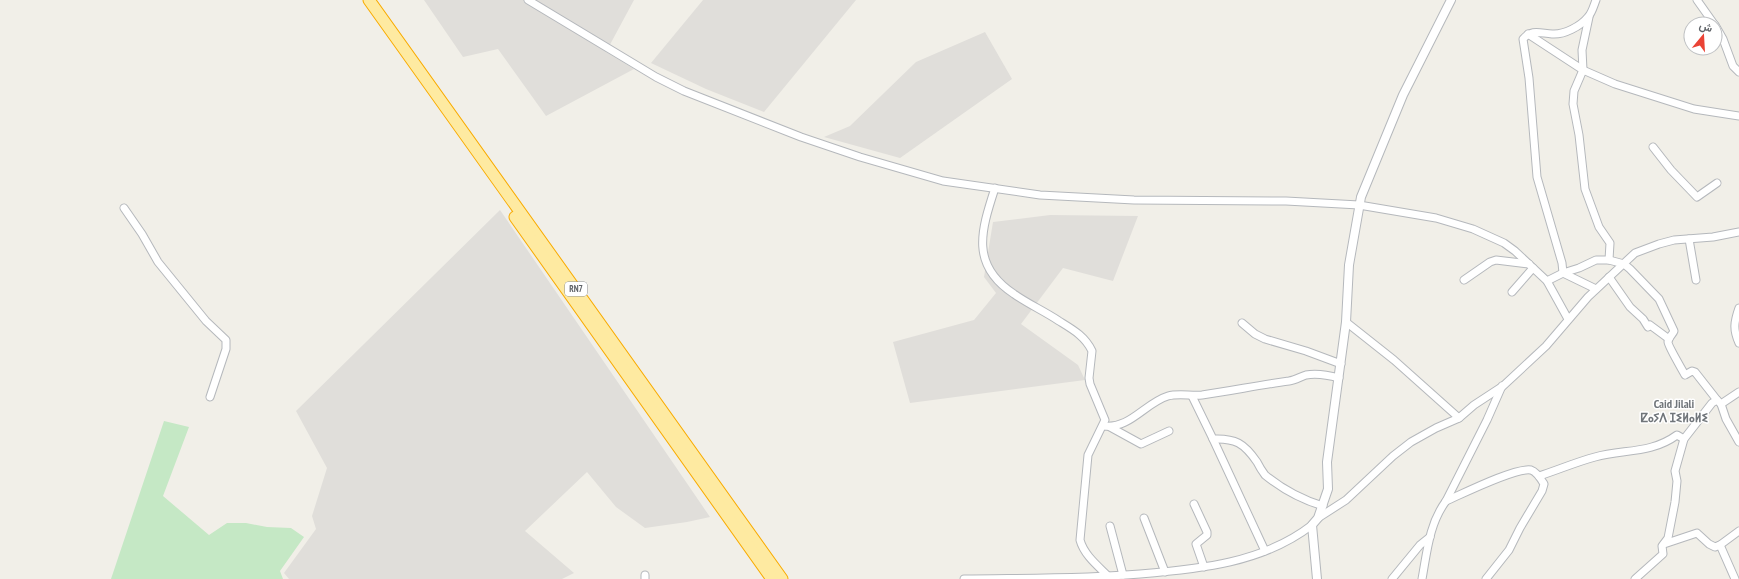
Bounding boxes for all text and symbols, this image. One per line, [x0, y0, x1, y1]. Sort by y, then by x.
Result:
north arrow [1683, 16, 1723, 56]
text: ش [1698, 18, 1715, 35]
road number: RN7 [565, 282, 587, 296]
district label: Caid Jilali ⵇⴰⵢⴷ ⵊⵉⵍⴰⵍⵉ [1640, 396, 1708, 425]

